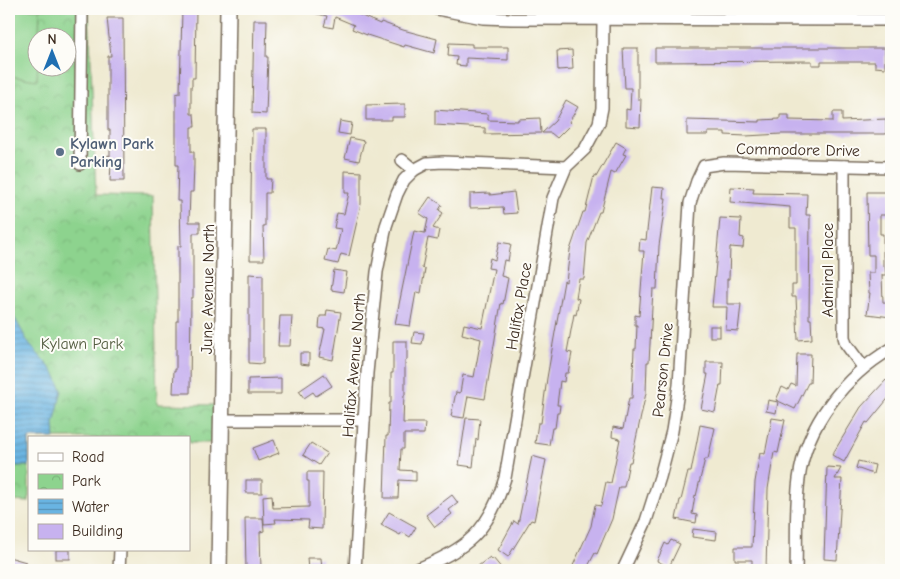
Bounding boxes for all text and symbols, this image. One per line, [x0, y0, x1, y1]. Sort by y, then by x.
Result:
north arrow [28, 28, 78, 78]
text: N [47, 31, 57, 48]
place label: Kylawn Park Parking [70, 135, 154, 171]
street label: Commodore Drive [736, 140, 860, 160]
marker: Kylawn Park Parking [54, 146, 66, 158]
street label: Admiral Place [819, 223, 837, 317]
street label: June Avenue North [198, 224, 218, 354]
street label: Halifax Place [502, 261, 536, 351]
street label: Halifax Avenue North [339, 292, 369, 438]
street label: Pearson Drive [649, 322, 677, 418]
park label: Kylawn Park [41, 335, 123, 353]
legend [28, 436, 190, 552]
text: Road [72, 448, 104, 466]
text: Park [72, 472, 101, 490]
text: Water [72, 498, 109, 516]
text: Building [72, 522, 123, 540]

